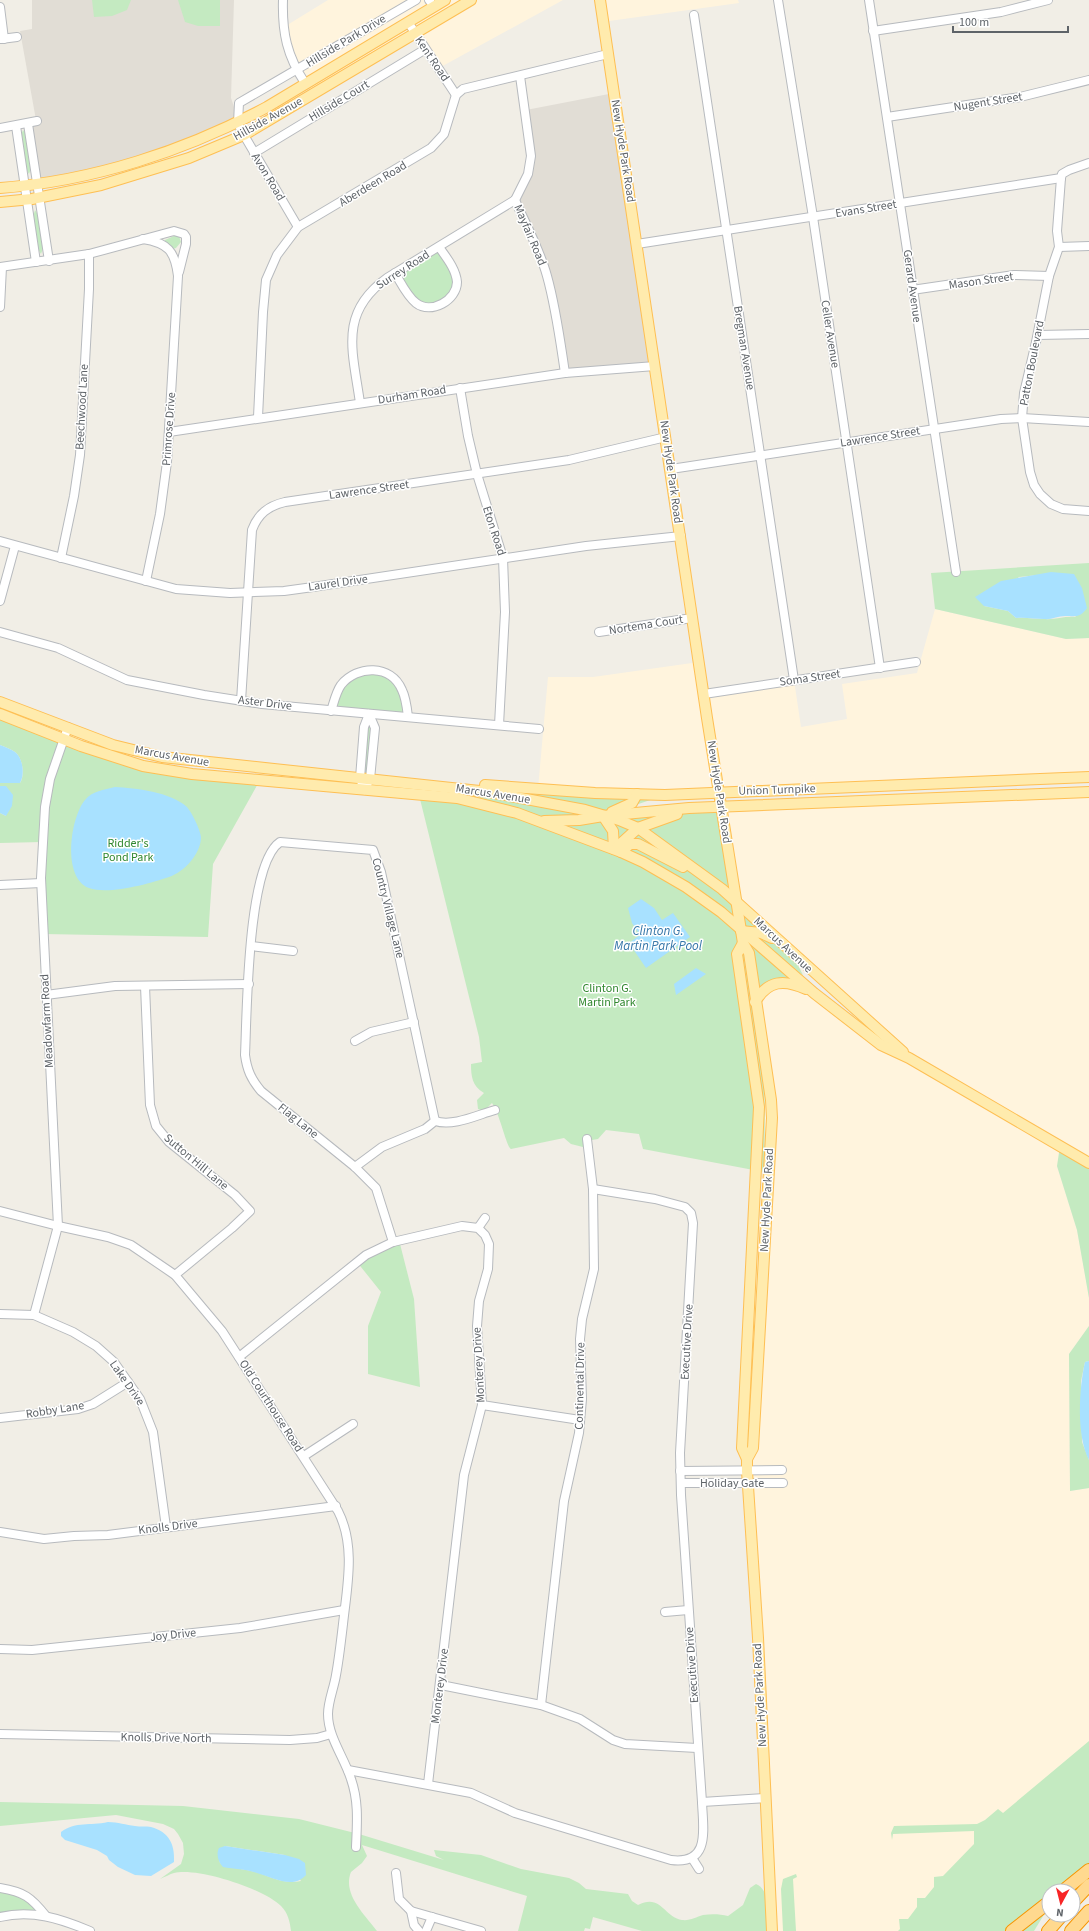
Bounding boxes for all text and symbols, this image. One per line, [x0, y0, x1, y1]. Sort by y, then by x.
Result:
scale bar [953, 8, 1068, 34]
street label: Hillside Park Drive [303, 10, 389, 72]
text: 100 m [959, 14, 989, 31]
street label: Kent Road [411, 33, 453, 85]
street label: Hillside Court [305, 76, 373, 126]
street label: Nugent Street [952, 88, 1024, 116]
street label: Hillside Avenue [230, 93, 306, 145]
street label: New Hyde Park Road [606, 98, 640, 204]
street label: Avon Road [247, 150, 289, 204]
street label: Aberdeen Road [336, 157, 410, 211]
street label: Evans Street [834, 196, 898, 222]
street label: Mayfair Road [509, 202, 551, 268]
street label: Surrey Road [373, 246, 433, 294]
street label: Gerard Avenue [898, 248, 926, 324]
street label: Mason Street [947, 268, 1015, 294]
street label: Celler Avenue [816, 299, 844, 369]
street label: Bregman Avenue [729, 305, 759, 391]
street label: Patton Boulevard [1015, 319, 1049, 407]
street label: Beechwood Lane [71, 364, 93, 450]
street label: Durham Road [377, 381, 447, 409]
street label: Primrose Drive [158, 392, 180, 466]
street label: New Hyde Park Road [655, 419, 687, 525]
street label: Lawrence Street [839, 422, 921, 452]
street label: Lawrence Street [328, 476, 410, 504]
street label: Eton Road [478, 504, 510, 558]
street label: Laurel Drive [307, 570, 369, 596]
street label: Nortema Court [608, 611, 684, 639]
street label: Soma Street [778, 665, 842, 691]
street label: Aster Drive [237, 691, 293, 715]
street label: New Hyde Park Road [702, 739, 736, 845]
street label: Marcus Avenue [133, 741, 211, 771]
street label: Marcus Avenue [455, 780, 532, 808]
street label: Union Turnpike [738, 780, 816, 800]
park label: Ridder's Pond Park [102, 835, 154, 866]
street label: Country Village Lane [367, 856, 409, 960]
street label: Marcus Avenue [750, 913, 816, 977]
water label: Clinton G. Martin Park Pool [614, 922, 703, 955]
street label: Meadowfarm Road [36, 974, 58, 1068]
park label: Clinton G. Martin Park [578, 980, 636, 1011]
street label: Flag Lane [274, 1099, 322, 1143]
street label: Sutton Hill Lane [160, 1130, 232, 1194]
street label: New Hyde Park Road [756, 1148, 778, 1252]
street label: Executive Drive [677, 1304, 697, 1380]
street label: Monterey Drive [469, 1327, 489, 1403]
street label: Continental Drive [571, 1342, 589, 1430]
street label: Lake Drive [105, 1357, 149, 1409]
street label: Old Courthouse Road [235, 1357, 307, 1455]
street label: Robby Lane [25, 1397, 85, 1423]
street label: Holiday Gate [700, 1475, 764, 1492]
street label: Knolls Drive [137, 1515, 199, 1539]
street label: Joy Drive [149, 1624, 197, 1646]
street label: Executive Drive [681, 1626, 703, 1703]
street label: New Hyde Park Road [749, 1643, 771, 1747]
street label: Monterey Drive [427, 1647, 453, 1725]
street label: Knolls Drive North [120, 1729, 212, 1747]
north arrow [1041, 1883, 1081, 1923]
text: N [1055, 1905, 1064, 1920]

